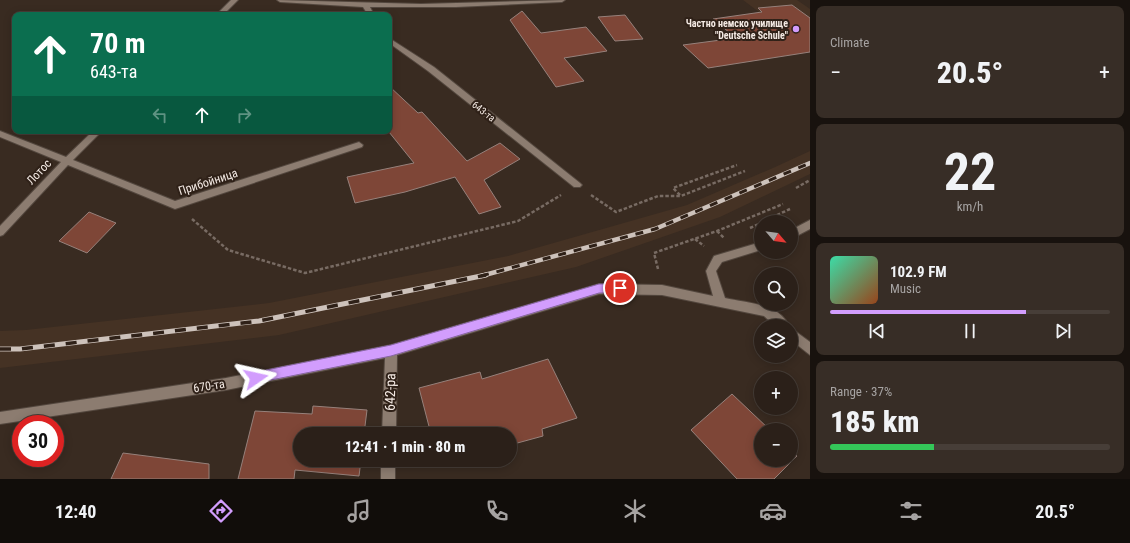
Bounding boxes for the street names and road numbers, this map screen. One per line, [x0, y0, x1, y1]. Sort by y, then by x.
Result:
street label: 643-та [470, 99, 498, 124]
street label: Лотос [24, 156, 55, 188]
street label: Прибойница [177, 166, 240, 198]
street label: 642-ра [382, 373, 398, 411]
street label: 670-та [192, 377, 226, 395]

